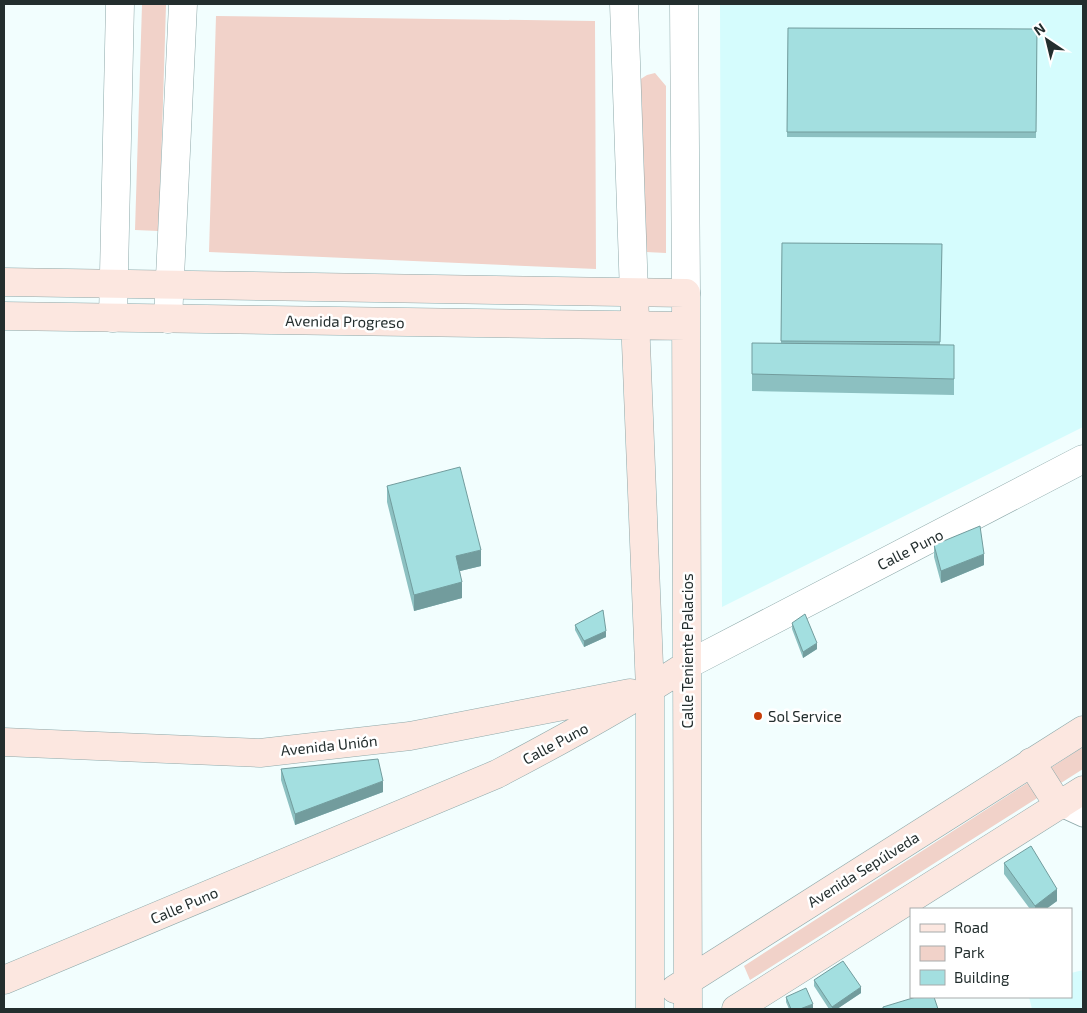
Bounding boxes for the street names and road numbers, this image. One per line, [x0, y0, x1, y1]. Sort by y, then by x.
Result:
street label: Avenida Progreso [285, 311, 405, 331]
street label: Calle Puno [874, 525, 946, 573]
street label: Calle Teniente Palacios [678, 573, 696, 729]
street label: Calle Puno [519, 718, 591, 768]
street label: Avenida Unión [280, 731, 378, 759]
street label: Avenida Sepúlveda [804, 827, 922, 911]
street label: Calle Puno [147, 883, 221, 927]

